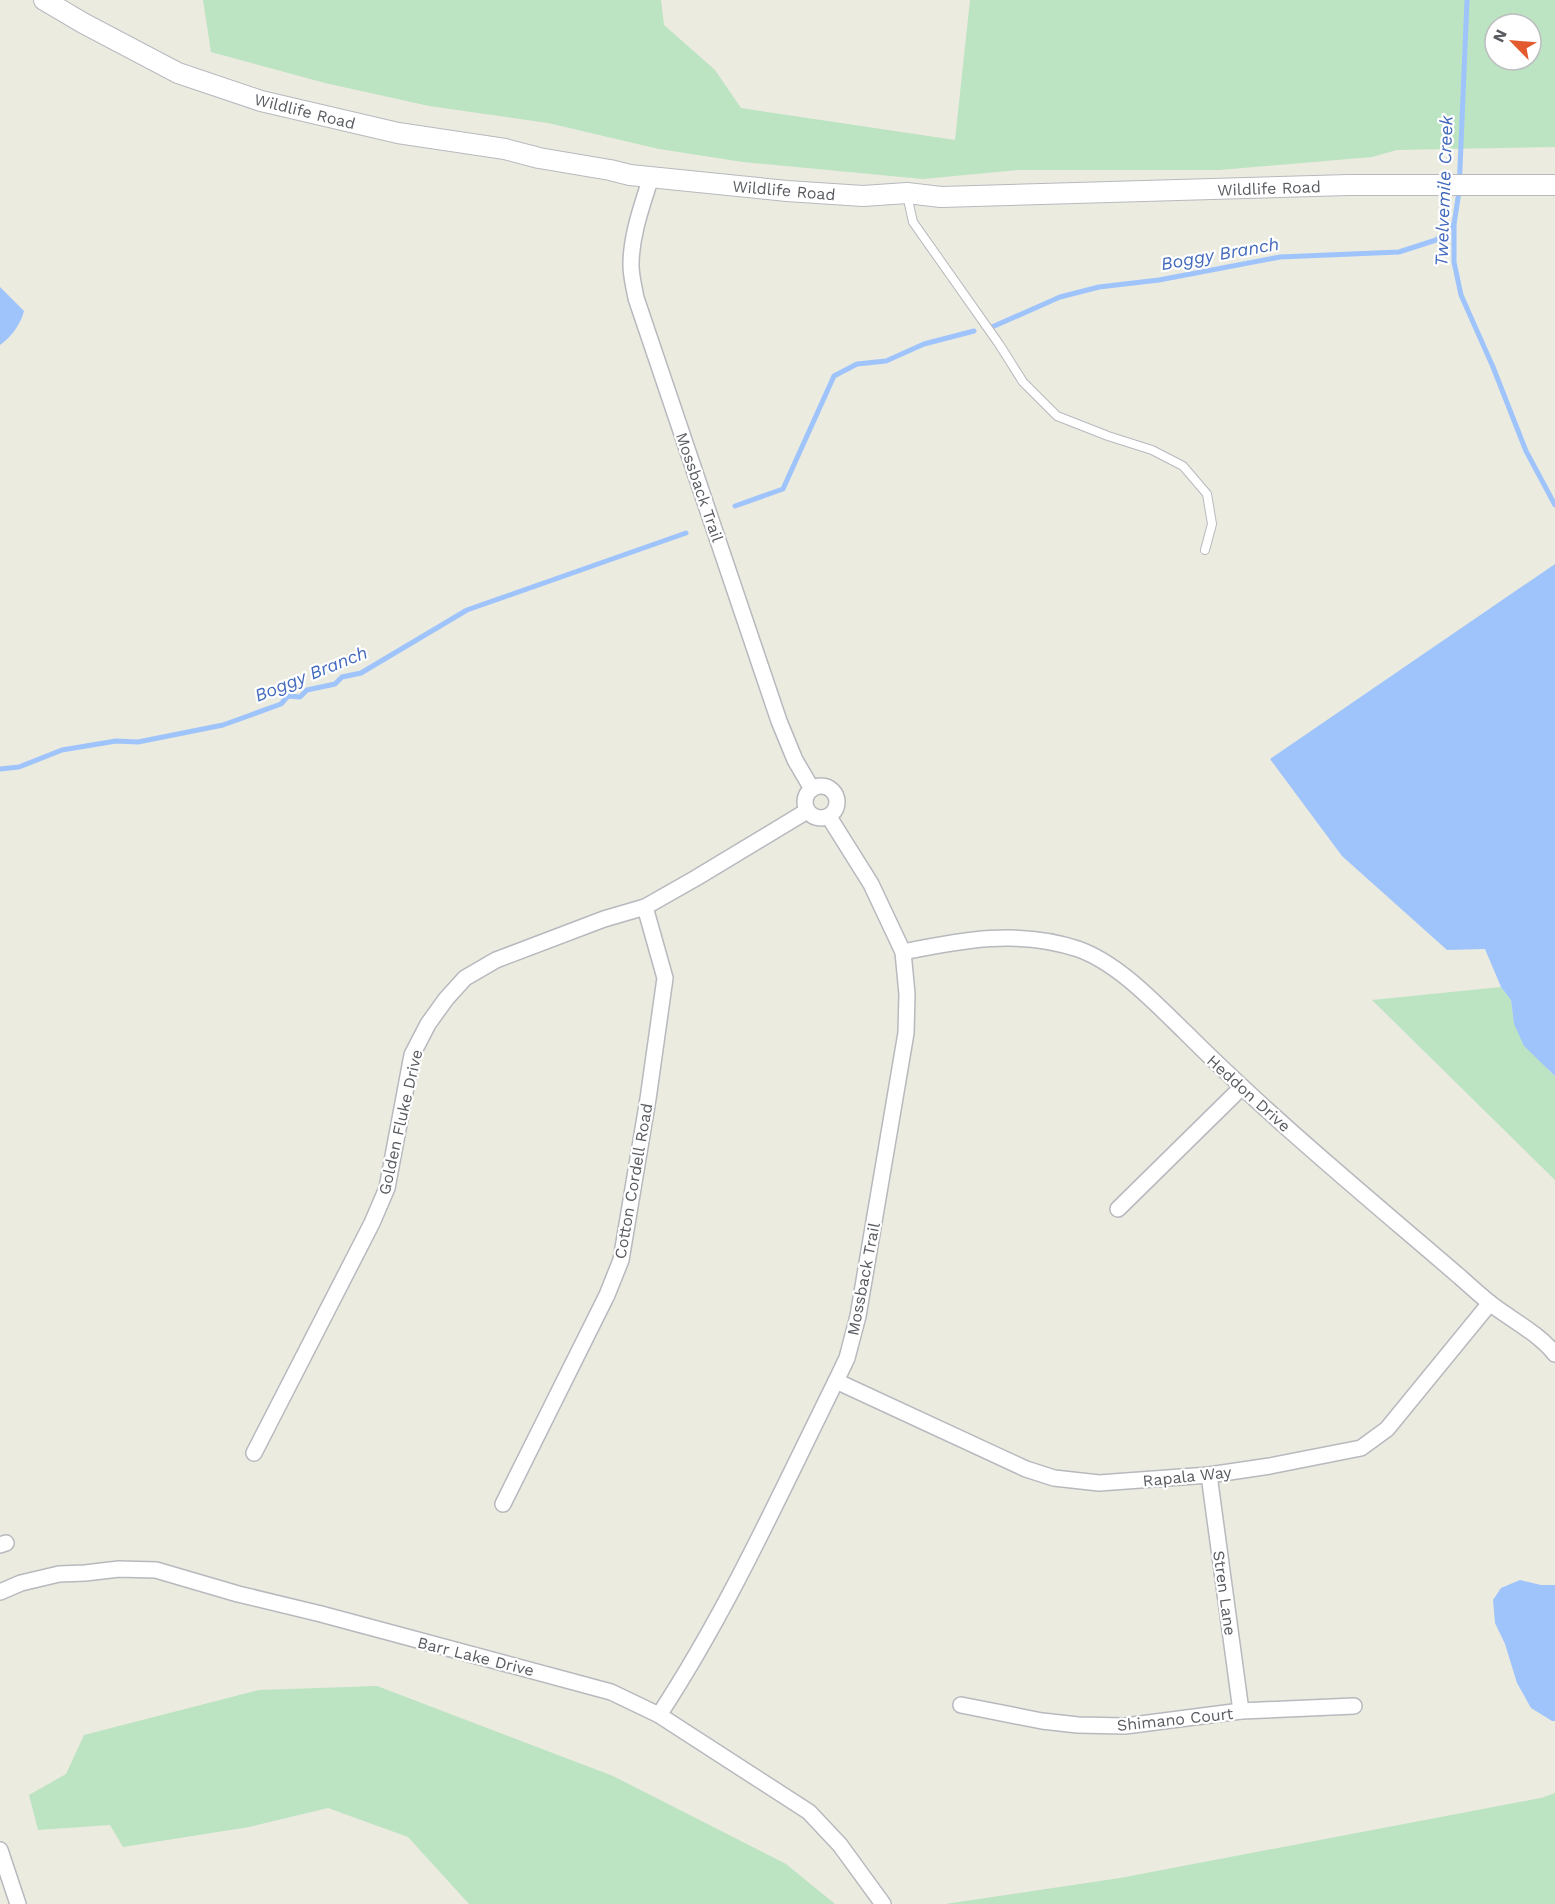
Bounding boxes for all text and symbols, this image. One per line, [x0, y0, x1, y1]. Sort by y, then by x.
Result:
north arrow [1483, 12, 1543, 72]
text: N [1489, 26, 1511, 45]
street label: Wildlife Road [252, 90, 357, 133]
water label: Twelvemile Creek [1430, 114, 1457, 267]
street label: Wildlife Road [732, 177, 836, 204]
street label: Wildlife Road [1217, 177, 1321, 200]
water label: Boggy Branch [1159, 233, 1281, 274]
street label: Mossback Trail [672, 430, 727, 545]
water label: Boggy Branch [251, 641, 370, 706]
street label: Golden Fluke Drive [375, 1048, 426, 1197]
street label: Heddon Drive [1203, 1051, 1294, 1136]
street label: Cotton Cordell Road [610, 1102, 657, 1260]
street label: Mossback Trail [843, 1221, 884, 1337]
street label: Rapala Way [1142, 1462, 1233, 1491]
street label: Stren Lane [1209, 1549, 1240, 1637]
street label: Barr Lake Drive [416, 1633, 536, 1680]
street label: Shimano Court [1116, 1704, 1234, 1735]

